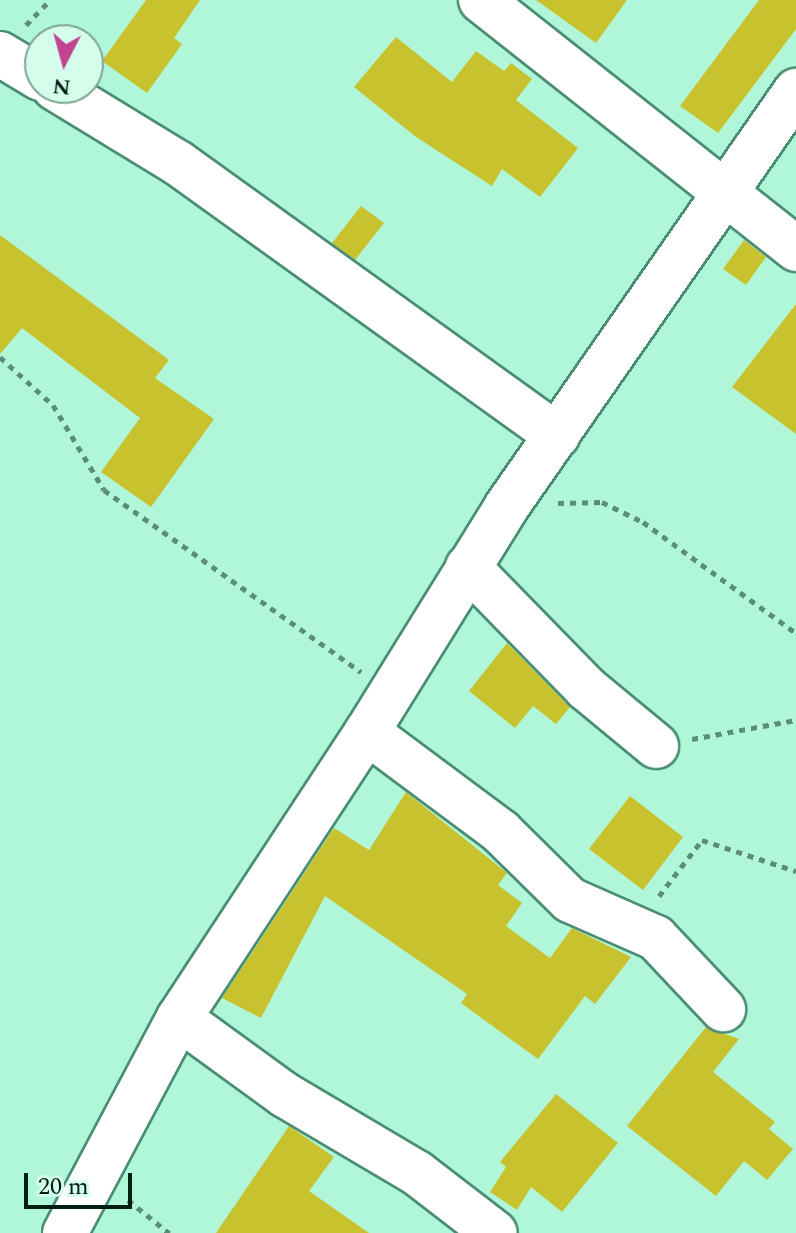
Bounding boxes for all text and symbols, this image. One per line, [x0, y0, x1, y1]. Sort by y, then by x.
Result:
north arrow [24, 24, 104, 104]
text: N [51, 69, 72, 104]
scale bar [28, 1157, 136, 1207]
text: 20 m [38, 1169, 89, 1205]

